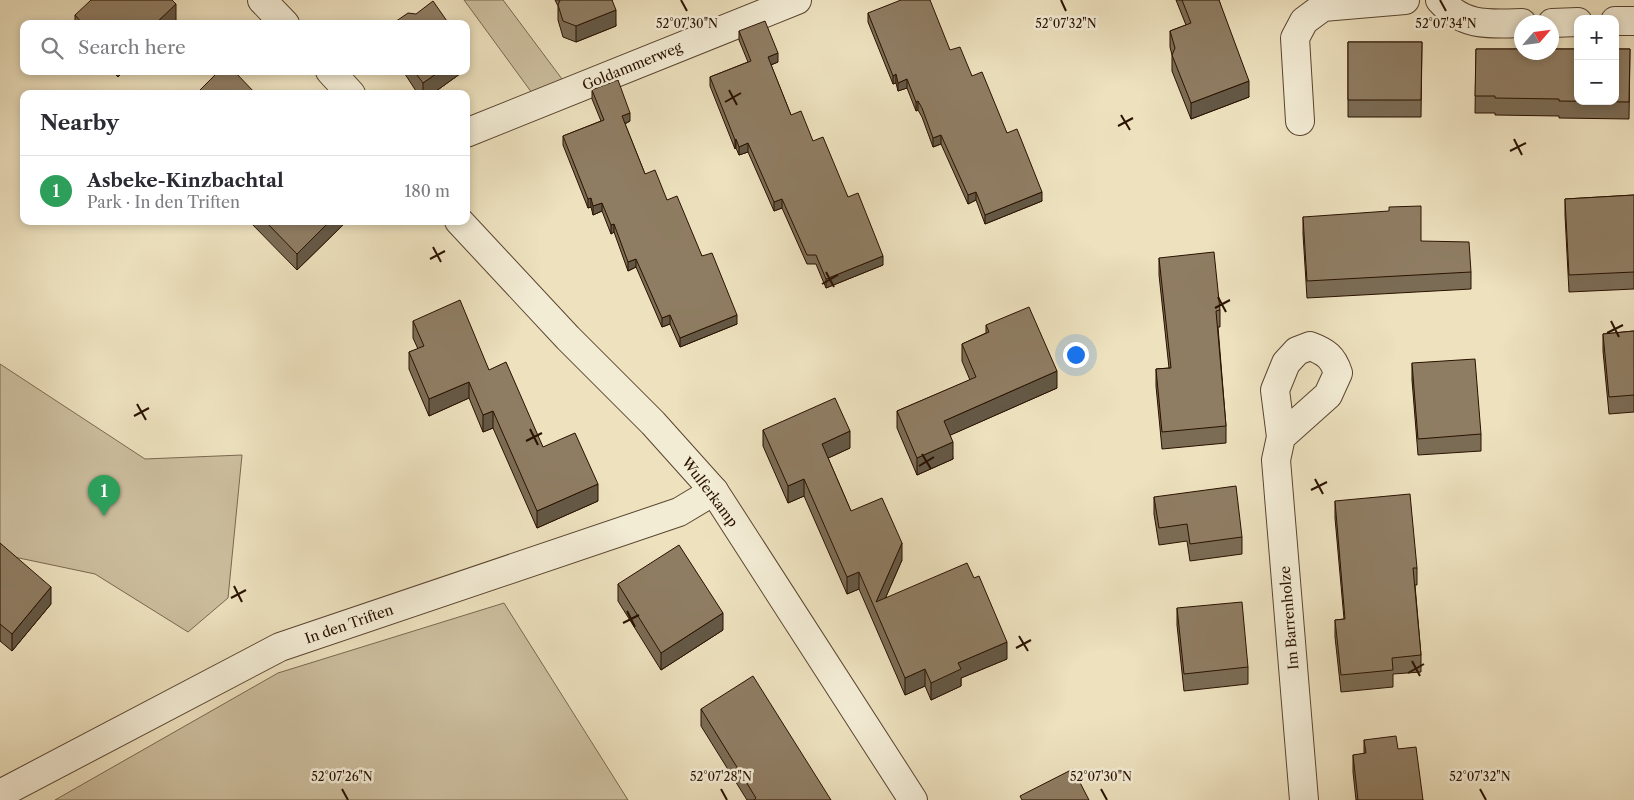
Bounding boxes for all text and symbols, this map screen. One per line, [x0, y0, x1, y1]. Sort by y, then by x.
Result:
north arrow [1514, 15, 1559, 60]
map controls [1574, 15, 1619, 105]
button: + [1574, 15, 1619, 60]
text: 52°07'30"N [656, 16, 718, 31]
text: 52°07'32"N [1035, 16, 1097, 31]
text: 52°07'34"N [1415, 16, 1477, 31]
search box [20, 20, 470, 75]
icon: search [38, 34, 66, 62]
text: Search here [78, 36, 186, 59]
street label: Goldammerweg [579, 38, 685, 94]
button: − [1574, 60, 1619, 105]
text: Nearby [40, 110, 119, 135]
text: Asbeke-Kinzbachtal [87, 169, 284, 192]
text: 1 [52, 181, 60, 201]
text: 180 m [404, 181, 450, 201]
text: Park · In den Triften [87, 192, 240, 212]
your location [1063, 342, 1089, 368]
street label: Wulferkamp [677, 453, 742, 530]
pin: 1 [88, 475, 120, 516]
street label: Im Barrenholze [1275, 565, 1302, 671]
street label: In den Triften [302, 600, 396, 648]
text: 52°07'26"N [311, 769, 373, 784]
text: 52°07'28"N [690, 769, 752, 784]
text: 52°07'30"N [1070, 769, 1132, 784]
text: 52°07'32"N [1449, 769, 1511, 784]

